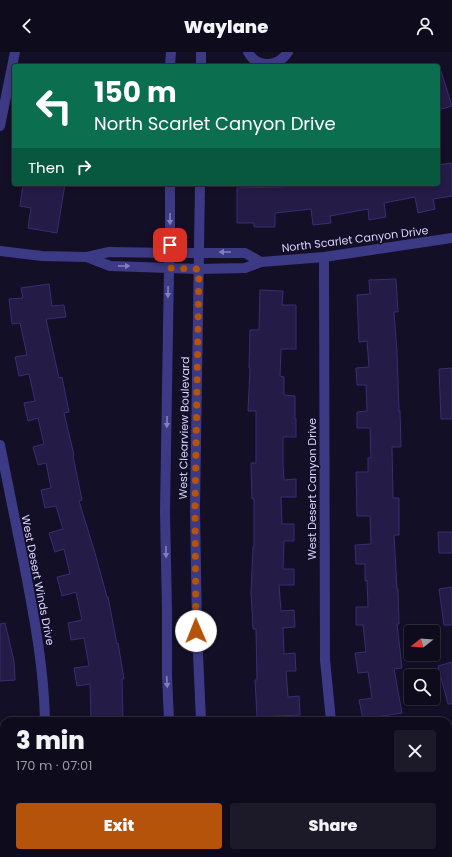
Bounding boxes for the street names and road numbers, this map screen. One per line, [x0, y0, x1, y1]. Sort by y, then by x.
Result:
street label: North Scarlet Canyon Drive [281, 222, 429, 256]
street label: West Clearview Boulevard [175, 356, 193, 500]
street label: West Desert Canyon Drive [304, 418, 320, 560]
street label: West Desert Winds Drive [17, 513, 59, 647]

